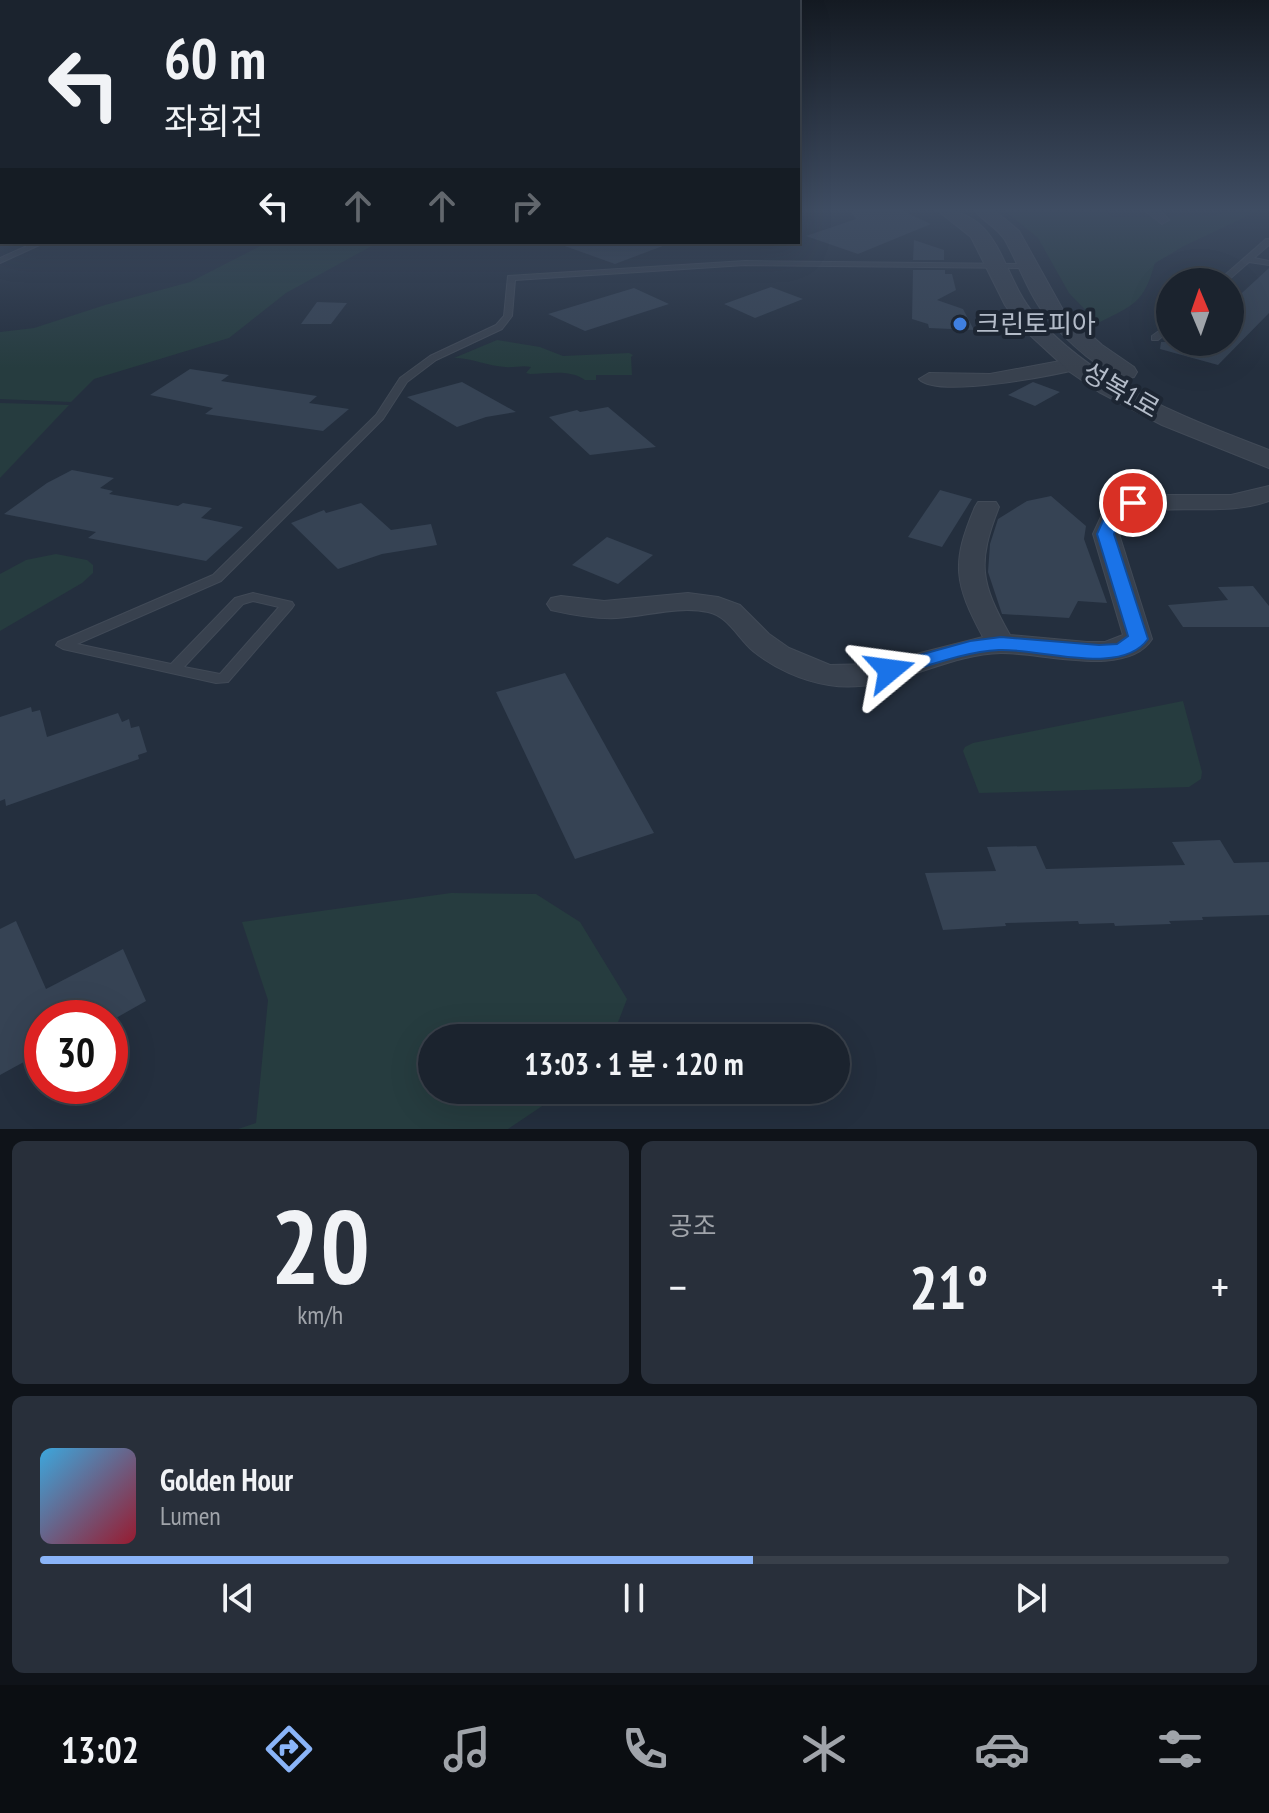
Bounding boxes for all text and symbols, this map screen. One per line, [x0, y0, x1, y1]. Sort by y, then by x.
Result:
text: 60 m [164, 22, 266, 94]
icon: left [32, 32, 136, 136]
text: 좌회전 [164, 97, 263, 144]
icon: left [252, 184, 296, 228]
icon: ahead [336, 184, 380, 228]
icon: ahead [420, 184, 464, 228]
icon: right [504, 184, 548, 228]
north arrow [1156, 268, 1244, 356]
map controls [1156, 268, 1244, 356]
place label: 크린토피아 [976, 307, 1096, 340]
marker: 크린토피아 [951, 315, 969, 333]
street label: 성복1로 [1077, 354, 1166, 425]
pin [1099, 469, 1167, 537]
icon: arrive [1111, 481, 1155, 525]
position arrow [848, 628, 932, 712]
speed limit sign: 30 [24, 1000, 128, 1104]
text: 13:03 · 1 분 · 120 m [524, 1044, 744, 1083]
text: 20 [271, 1178, 370, 1313]
text: 공조 [669, 1209, 716, 1242]
text: 21° [909, 1248, 988, 1326]
text: − [669, 1258, 687, 1315]
text: + [1211, 1258, 1229, 1315]
text: km/h [297, 1298, 343, 1331]
text: Golden Hour [160, 1460, 293, 1499]
text: Lumen [160, 1499, 221, 1532]
icon: previous [216, 1576, 260, 1620]
icon: pause [612, 1576, 656, 1620]
icon: next [1009, 1576, 1053, 1620]
icon: directions [261, 1721, 317, 1777]
icon: music [439, 1721, 495, 1777]
icon: phone [617, 1721, 673, 1777]
icon: climate [796, 1721, 852, 1777]
icon: car [974, 1721, 1030, 1777]
icon: filters [1152, 1721, 1208, 1777]
text: 13:02 [61, 1726, 139, 1773]

